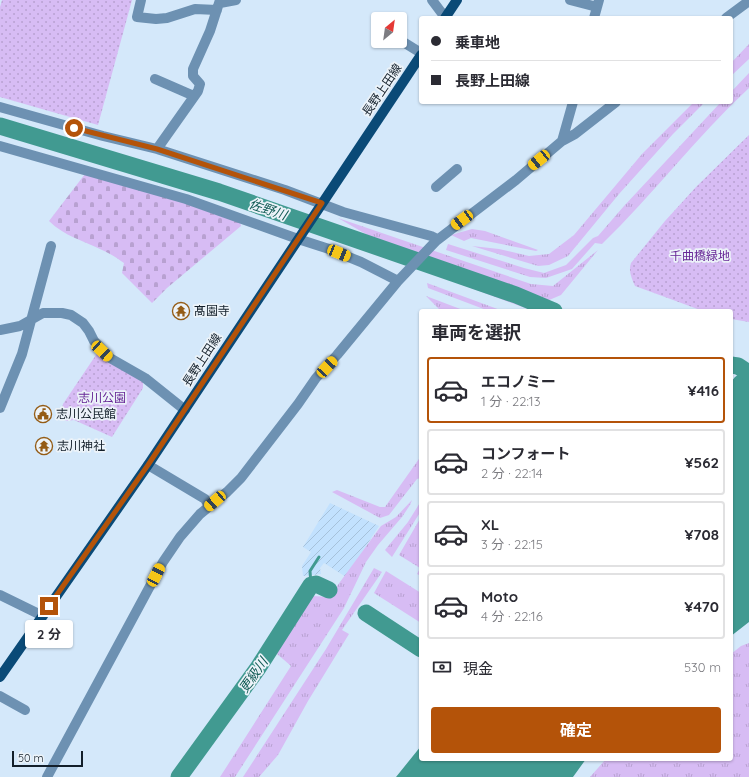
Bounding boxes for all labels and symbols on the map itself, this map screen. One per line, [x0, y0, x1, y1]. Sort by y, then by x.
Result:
north arrow [371, 12, 407, 48]
street label: 長野上田線 [359, 61, 405, 119]
route start [65, 119, 83, 137]
car [526, 148, 552, 172]
water label: 佐野川 [247, 195, 291, 224]
car [449, 208, 475, 232]
car [326, 243, 352, 263]
park label: 千曲橋緑地 [670, 248, 730, 263]
temple icon: 髙園寺 [171, 301, 191, 321]
place label: 髙園寺 [194, 303, 230, 318]
street label: 長野上田線 [179, 330, 224, 389]
car [89, 338, 115, 364]
car [314, 354, 340, 380]
park label: 志川公園 [78, 390, 126, 405]
public building icon: 志川公民館 [33, 404, 53, 424]
place label: 志川公民館 [56, 406, 116, 421]
temple icon: 志川神社 [34, 436, 54, 456]
place label: 志川神社 [57, 438, 105, 453]
car [202, 489, 228, 513]
car [145, 562, 167, 588]
route end [40, 597, 58, 615]
callout: 2 分 [25, 620, 73, 648]
water label: 更級川 [235, 653, 272, 696]
scale bar [12, 749, 83, 768]

